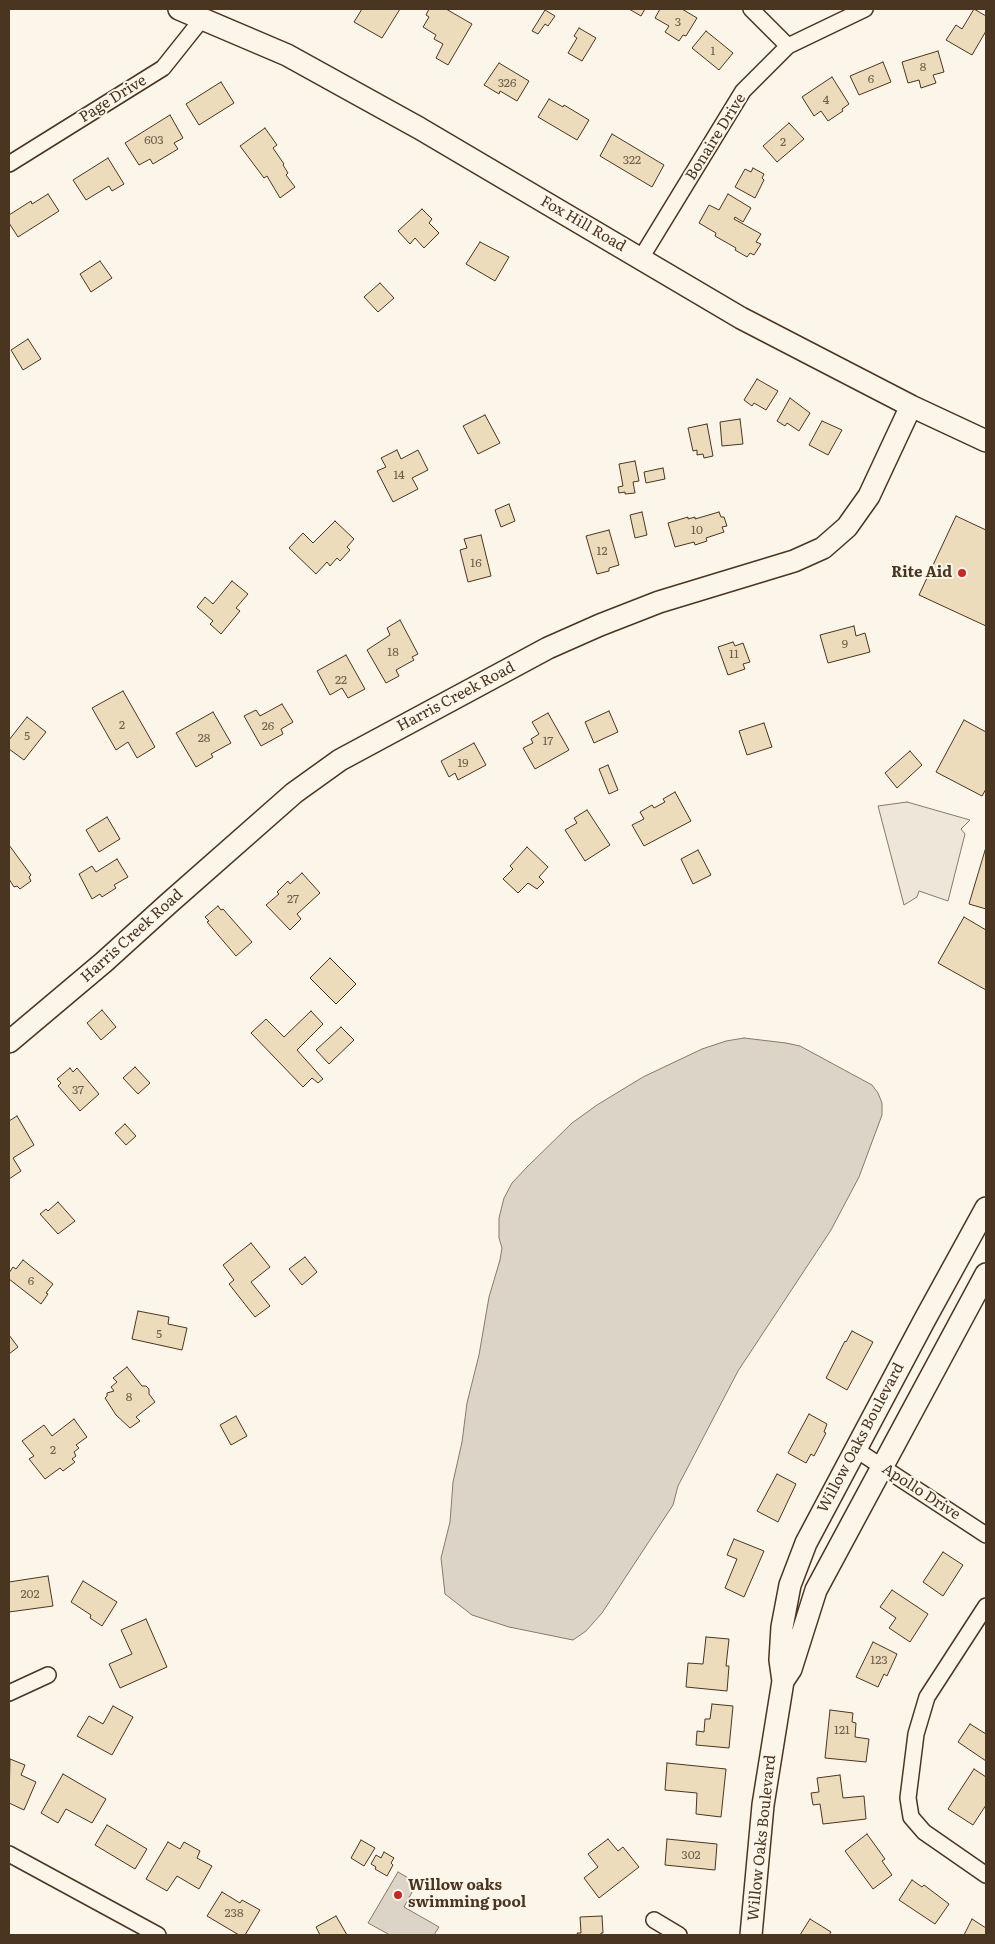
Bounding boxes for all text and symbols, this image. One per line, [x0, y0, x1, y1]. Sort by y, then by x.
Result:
house number: 3 [675, 15, 681, 29]
house number: 1 [711, 44, 715, 58]
house number: 8 [920, 60, 926, 74]
street label: Page Drive [76, 71, 150, 127]
house number: 6 [868, 72, 874, 86]
house number: 326 [498, 76, 516, 90]
street label: Bonaire Drive [682, 90, 750, 184]
house number: 4 [823, 93, 829, 107]
house number: 603 [144, 133, 164, 147]
house number: 2 [780, 135, 786, 149]
house number: 322 [623, 153, 641, 167]
street label: Fox Hill Road [537, 192, 629, 256]
house number: 14 [393, 468, 405, 482]
house number: 10 [691, 523, 703, 537]
house number: 12 [597, 544, 607, 558]
house number: 16 [470, 556, 482, 570]
place label: Rite Aid [891, 564, 952, 582]
marker: Rite Aid [956, 567, 968, 579]
house number: 9 [842, 637, 848, 651]
house number: 18 [387, 645, 399, 659]
house number: 11 [729, 647, 739, 661]
street label: Harris Creek Road [394, 658, 518, 736]
house number: 22 [335, 673, 347, 687]
house number: 2 [119, 718, 125, 732]
house number: 26 [262, 719, 274, 733]
house number: 5 [24, 729, 30, 743]
house number: 28 [198, 731, 210, 745]
house number: 17 [543, 734, 553, 748]
house number: 19 [457, 756, 469, 770]
street label: Harris Creek Road [77, 886, 187, 986]
house number: 27 [287, 892, 299, 906]
house number: 37 [72, 1083, 84, 1097]
house number: 6 [28, 1274, 34, 1288]
house number: 5 [156, 1327, 162, 1341]
street label: Willow Oaks Boulevard [814, 1360, 908, 1516]
house number: 8 [126, 1390, 132, 1404]
house number: 2 [50, 1443, 56, 1457]
street label: Apollo Drive [879, 1460, 963, 1524]
house number: 202 [21, 1587, 39, 1601]
house number: 123 [870, 1653, 888, 1667]
house number: 121 [834, 1723, 850, 1737]
street label: Willow Oaks Boulevard [744, 1754, 780, 1922]
house number: 302 [681, 1848, 701, 1862]
place label: Willow oaks swimming pool [408, 1877, 526, 1912]
marker: Willow oaks swimming pool [392, 1889, 404, 1901]
house number: 238 [224, 1906, 244, 1920]

